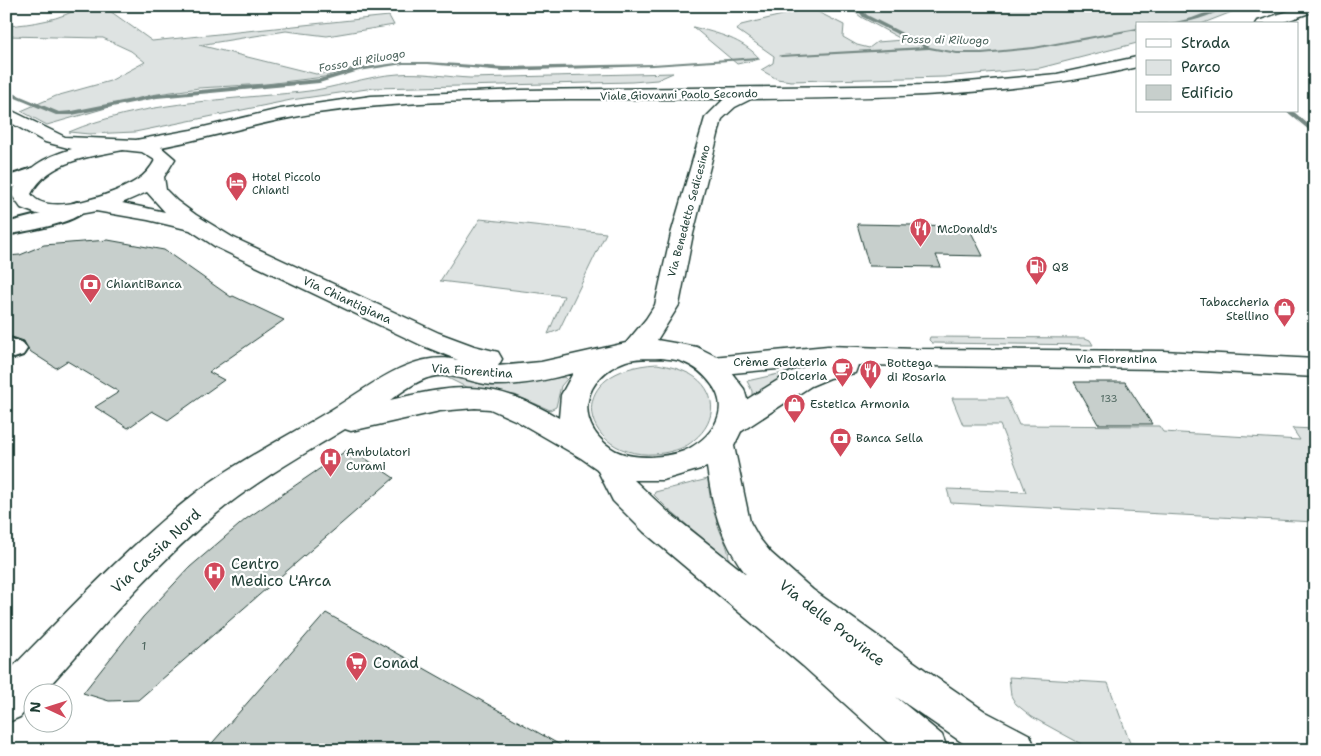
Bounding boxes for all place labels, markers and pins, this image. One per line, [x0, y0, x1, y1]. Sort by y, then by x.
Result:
place label: Hotel Piccolo Chianti [252, 170, 321, 198]
hotel icon: Hotel Piccolo Chianti [224, 171, 248, 202]
restaurant icon: McDonald's [909, 217, 933, 248]
place label: McDonald's [937, 222, 997, 237]
fuel station icon: Q8 [1024, 255, 1048, 286]
place label: Q8 [1052, 259, 1069, 275]
bank icon: ChiantiBanca [78, 272, 102, 303]
place label: ChiantiBanca [106, 276, 182, 292]
place label: Tabaccheria Stellino [1200, 294, 1270, 324]
shop icon: Tabaccheria Stellino [1273, 297, 1297, 328]
place label: Crème Gelateria Dolceria [733, 354, 828, 384]
place label: Bottega di Rosaria [887, 355, 947, 385]
cafe icon: Crème Gelateria Dolceria [831, 357, 855, 388]
restaurant icon: Bottega di Rosaria [859, 358, 883, 389]
shop icon: Estetica Armonia [782, 392, 806, 423]
place label: Estetica Armonia [810, 396, 910, 412]
bank icon: Banca Sella [828, 426, 852, 457]
place label: Banca Sella [856, 430, 923, 446]
place label: Ambulatori Curami [346, 444, 411, 474]
hospital icon: Ambulatori Curami [318, 447, 342, 478]
place label: Centro Medico L'Arca [231, 554, 332, 591]
hospital icon: Centro Medico L'Arca [203, 561, 227, 592]
supermarket icon: Conad [345, 651, 369, 682]
place label: Conad [373, 653, 419, 673]

